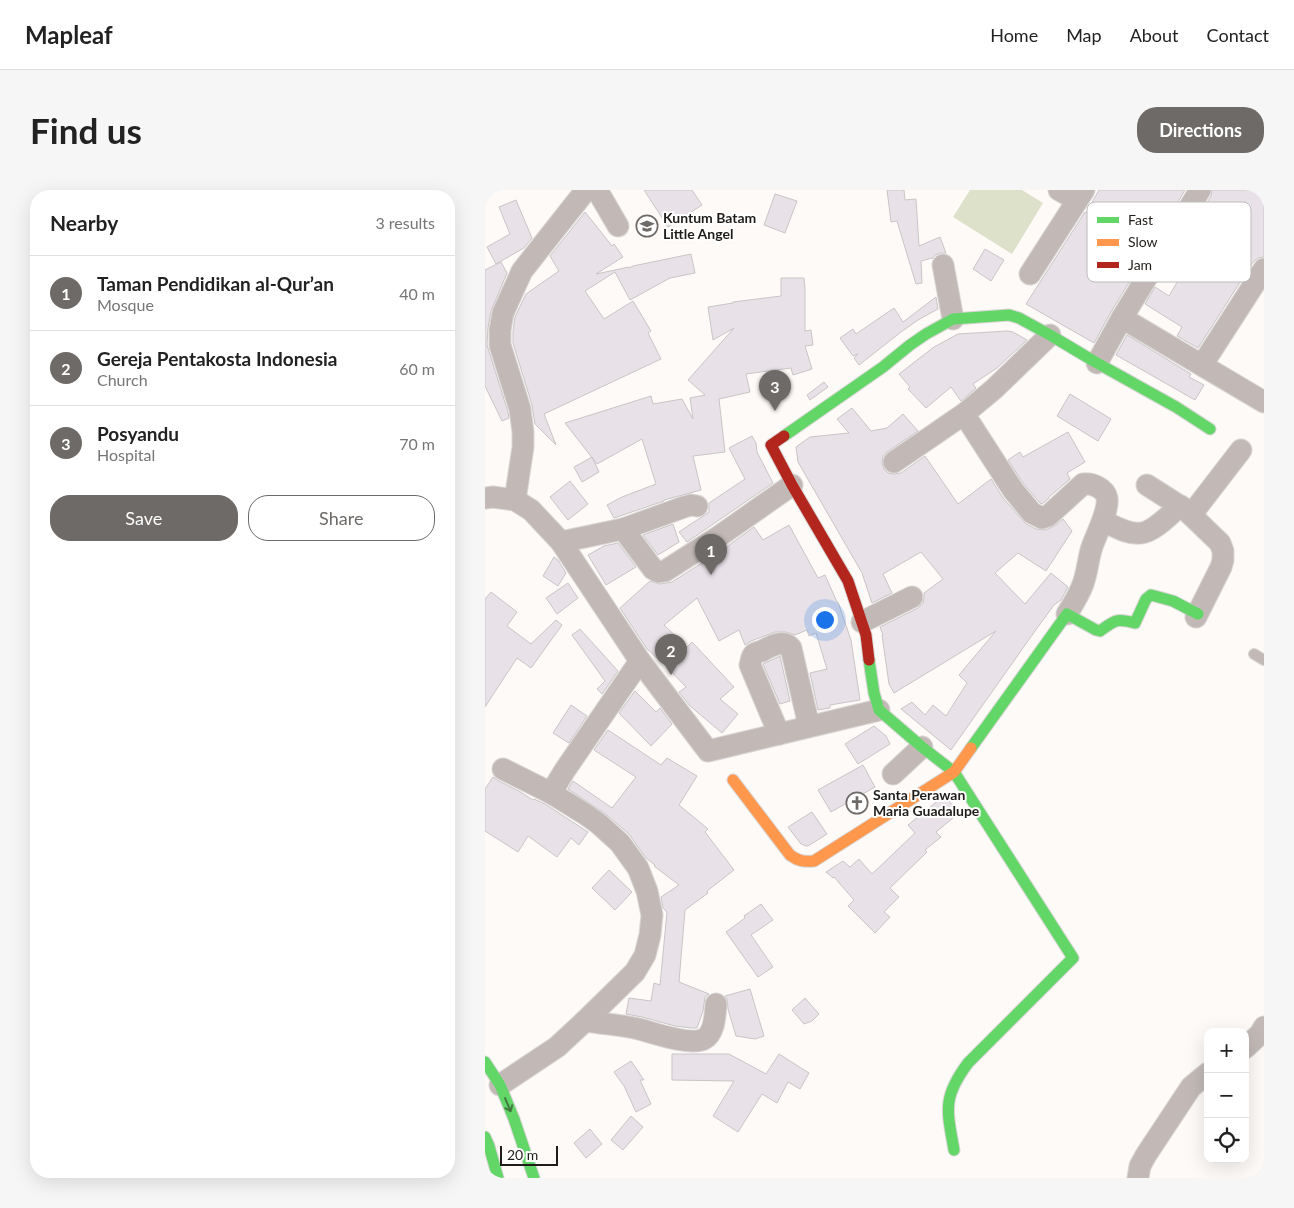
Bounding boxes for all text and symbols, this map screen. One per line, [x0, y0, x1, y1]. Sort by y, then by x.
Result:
text: Mapleaf [25, 20, 113, 49]
text: Home [990, 24, 1038, 46]
text: Map [1066, 24, 1102, 46]
text: About [1130, 24, 1179, 46]
text: Contact [1207, 24, 1269, 46]
button: Directions [1137, 107, 1264, 153]
text: Find us [30, 109, 142, 151]
legend [1087, 202, 1251, 282]
place label: Kuntum Batam Little Angel [663, 209, 756, 242]
text: Nearby [50, 210, 118, 235]
text: Fast [1128, 211, 1153, 228]
text: 3 results [375, 213, 435, 232]
school or university icon: Kuntum Batam Little Angel [635, 214, 659, 238]
text: Slow [1128, 233, 1158, 250]
text: Jam [1128, 256, 1152, 273]
text: Taman Pendidikan al-Qur’an [97, 272, 334, 295]
text: 1 [61, 284, 71, 303]
text: 40 m [399, 284, 435, 303]
text: Mosque [97, 295, 154, 314]
text: Gereja Pentakosta Indonesia [97, 347, 337, 370]
text: 2 [61, 359, 71, 378]
text: 60 m [399, 359, 435, 378]
text: Church [97, 370, 148, 389]
pin: 3 [759, 370, 791, 411]
text: Posyandu [97, 422, 179, 445]
text: 3 [61, 434, 71, 453]
text: 70 m [399, 434, 435, 453]
text: Hospital [97, 445, 155, 464]
button: Save [50, 495, 238, 541]
button: Share [248, 495, 435, 541]
pin: 1 [695, 534, 727, 575]
your location [812, 607, 838, 633]
pin: 2 [655, 634, 687, 675]
place label: Santa Perawan Maria Guadalupe [873, 786, 980, 819]
church icon: Santa Perawan Maria Guadalupe [845, 791, 869, 815]
map controls [1204, 1028, 1249, 1163]
button: + [1204, 1028, 1249, 1073]
button: − [1204, 1073, 1249, 1118]
one-way arrow [504, 1097, 513, 1112]
button: locate [1204, 1118, 1249, 1163]
scale bar [500, 1143, 557, 1166]
text: 20 m [507, 1146, 538, 1163]

